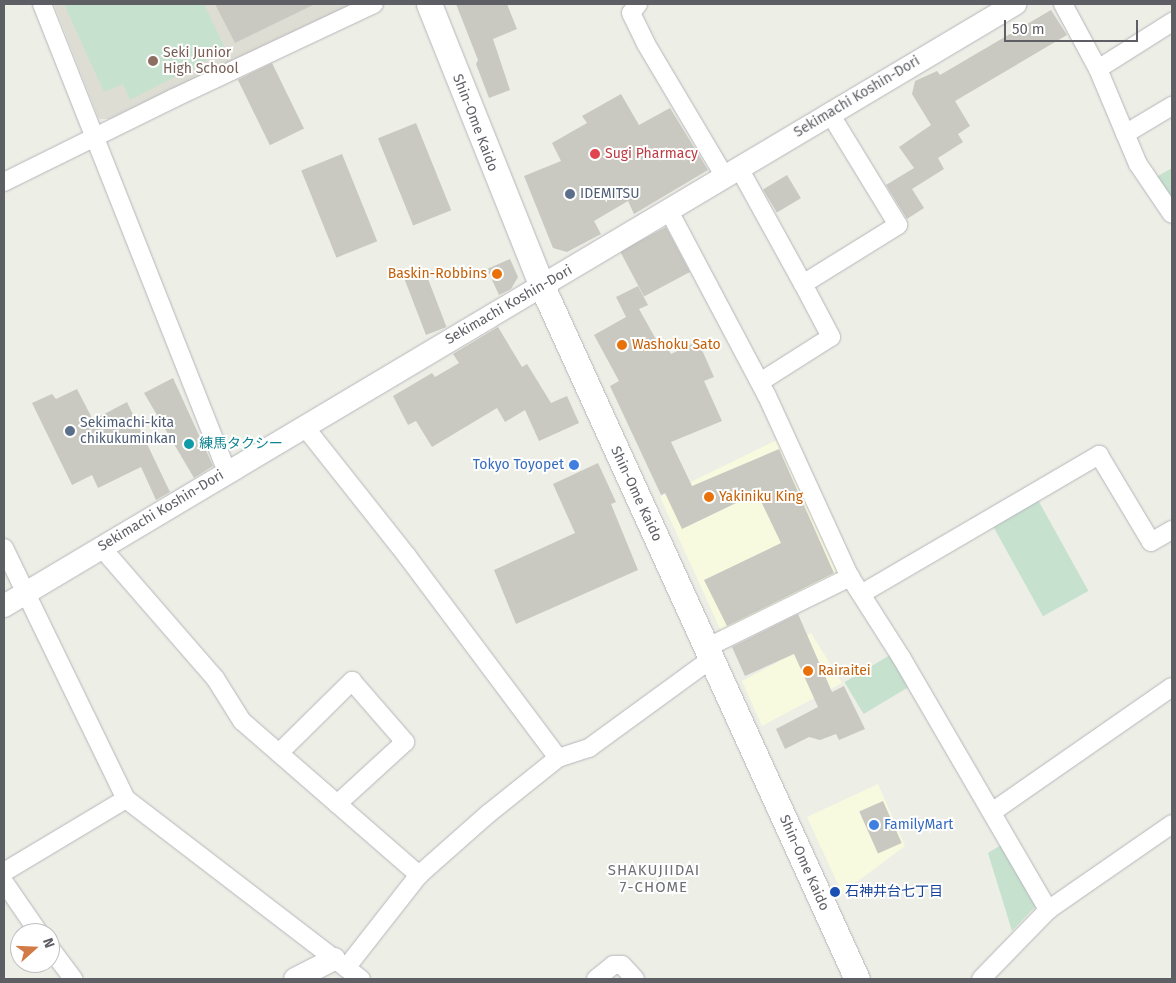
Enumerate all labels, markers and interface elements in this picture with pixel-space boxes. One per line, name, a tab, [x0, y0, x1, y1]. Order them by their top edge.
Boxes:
scale bar	[1006, 10, 1140, 42]
text: 50 m	[1012, 20, 1045, 38]
place label: Seki Junior High School	[163, 45, 239, 78]
street label: Sekimachi Koshin-Dori	[791, 53, 923, 141]
marker: Seki Junior High School	[147, 55, 159, 67]
street label: Shin-Ome Kaido	[449, 72, 501, 174]
place label: Sugi Pharmacy	[605, 146, 698, 162]
marker: Sugi Pharmacy	[589, 148, 601, 160]
place label: IDEMITSU	[580, 186, 640, 202]
marker: IDEMITSU	[564, 188, 576, 200]
street label: Sekimachi Koshin-Dori	[443, 262, 575, 348]
place label: Baskin-Robbins	[388, 266, 487, 282]
marker: Baskin-Robbins	[491, 268, 503, 280]
place label: Washoku Sato	[632, 337, 721, 353]
marker: Washoku Sato	[616, 339, 628, 351]
place label: Sekimachi-kita chikukuminkan	[80, 415, 176, 448]
marker: Sekimachi-kita chikukuminkan	[64, 425, 76, 437]
place label: 練馬タクシー	[199, 436, 283, 452]
marker: 練馬タクシー	[183, 438, 195, 450]
street label: Shin-Ome Kaido	[607, 444, 665, 544]
place label: Tokyo Toyopet	[473, 457, 564, 473]
marker: Tokyo Toyopet	[568, 459, 580, 471]
street label: Sekimachi Koshin-Dori	[95, 467, 227, 555]
place label: Yakiniku King	[719, 489, 803, 505]
marker: Yakiniku King	[703, 491, 715, 503]
place label: Rairaitei	[818, 663, 871, 679]
marker: Rairaitei	[802, 665, 814, 677]
street label: Shin-Ome Kaido	[775, 813, 833, 913]
place label: FamilyMart	[884, 817, 953, 833]
marker: FamilyMart	[868, 819, 880, 831]
district label: SHAKUJIIDAI 7-CHOME	[606, 861, 702, 896]
place label: 石神井台七丁目	[845, 884, 943, 900]
marker: 石神井台七丁目	[829, 886, 841, 898]
north arrow	[10, 923, 60, 973]
text: N	[39, 936, 58, 950]

